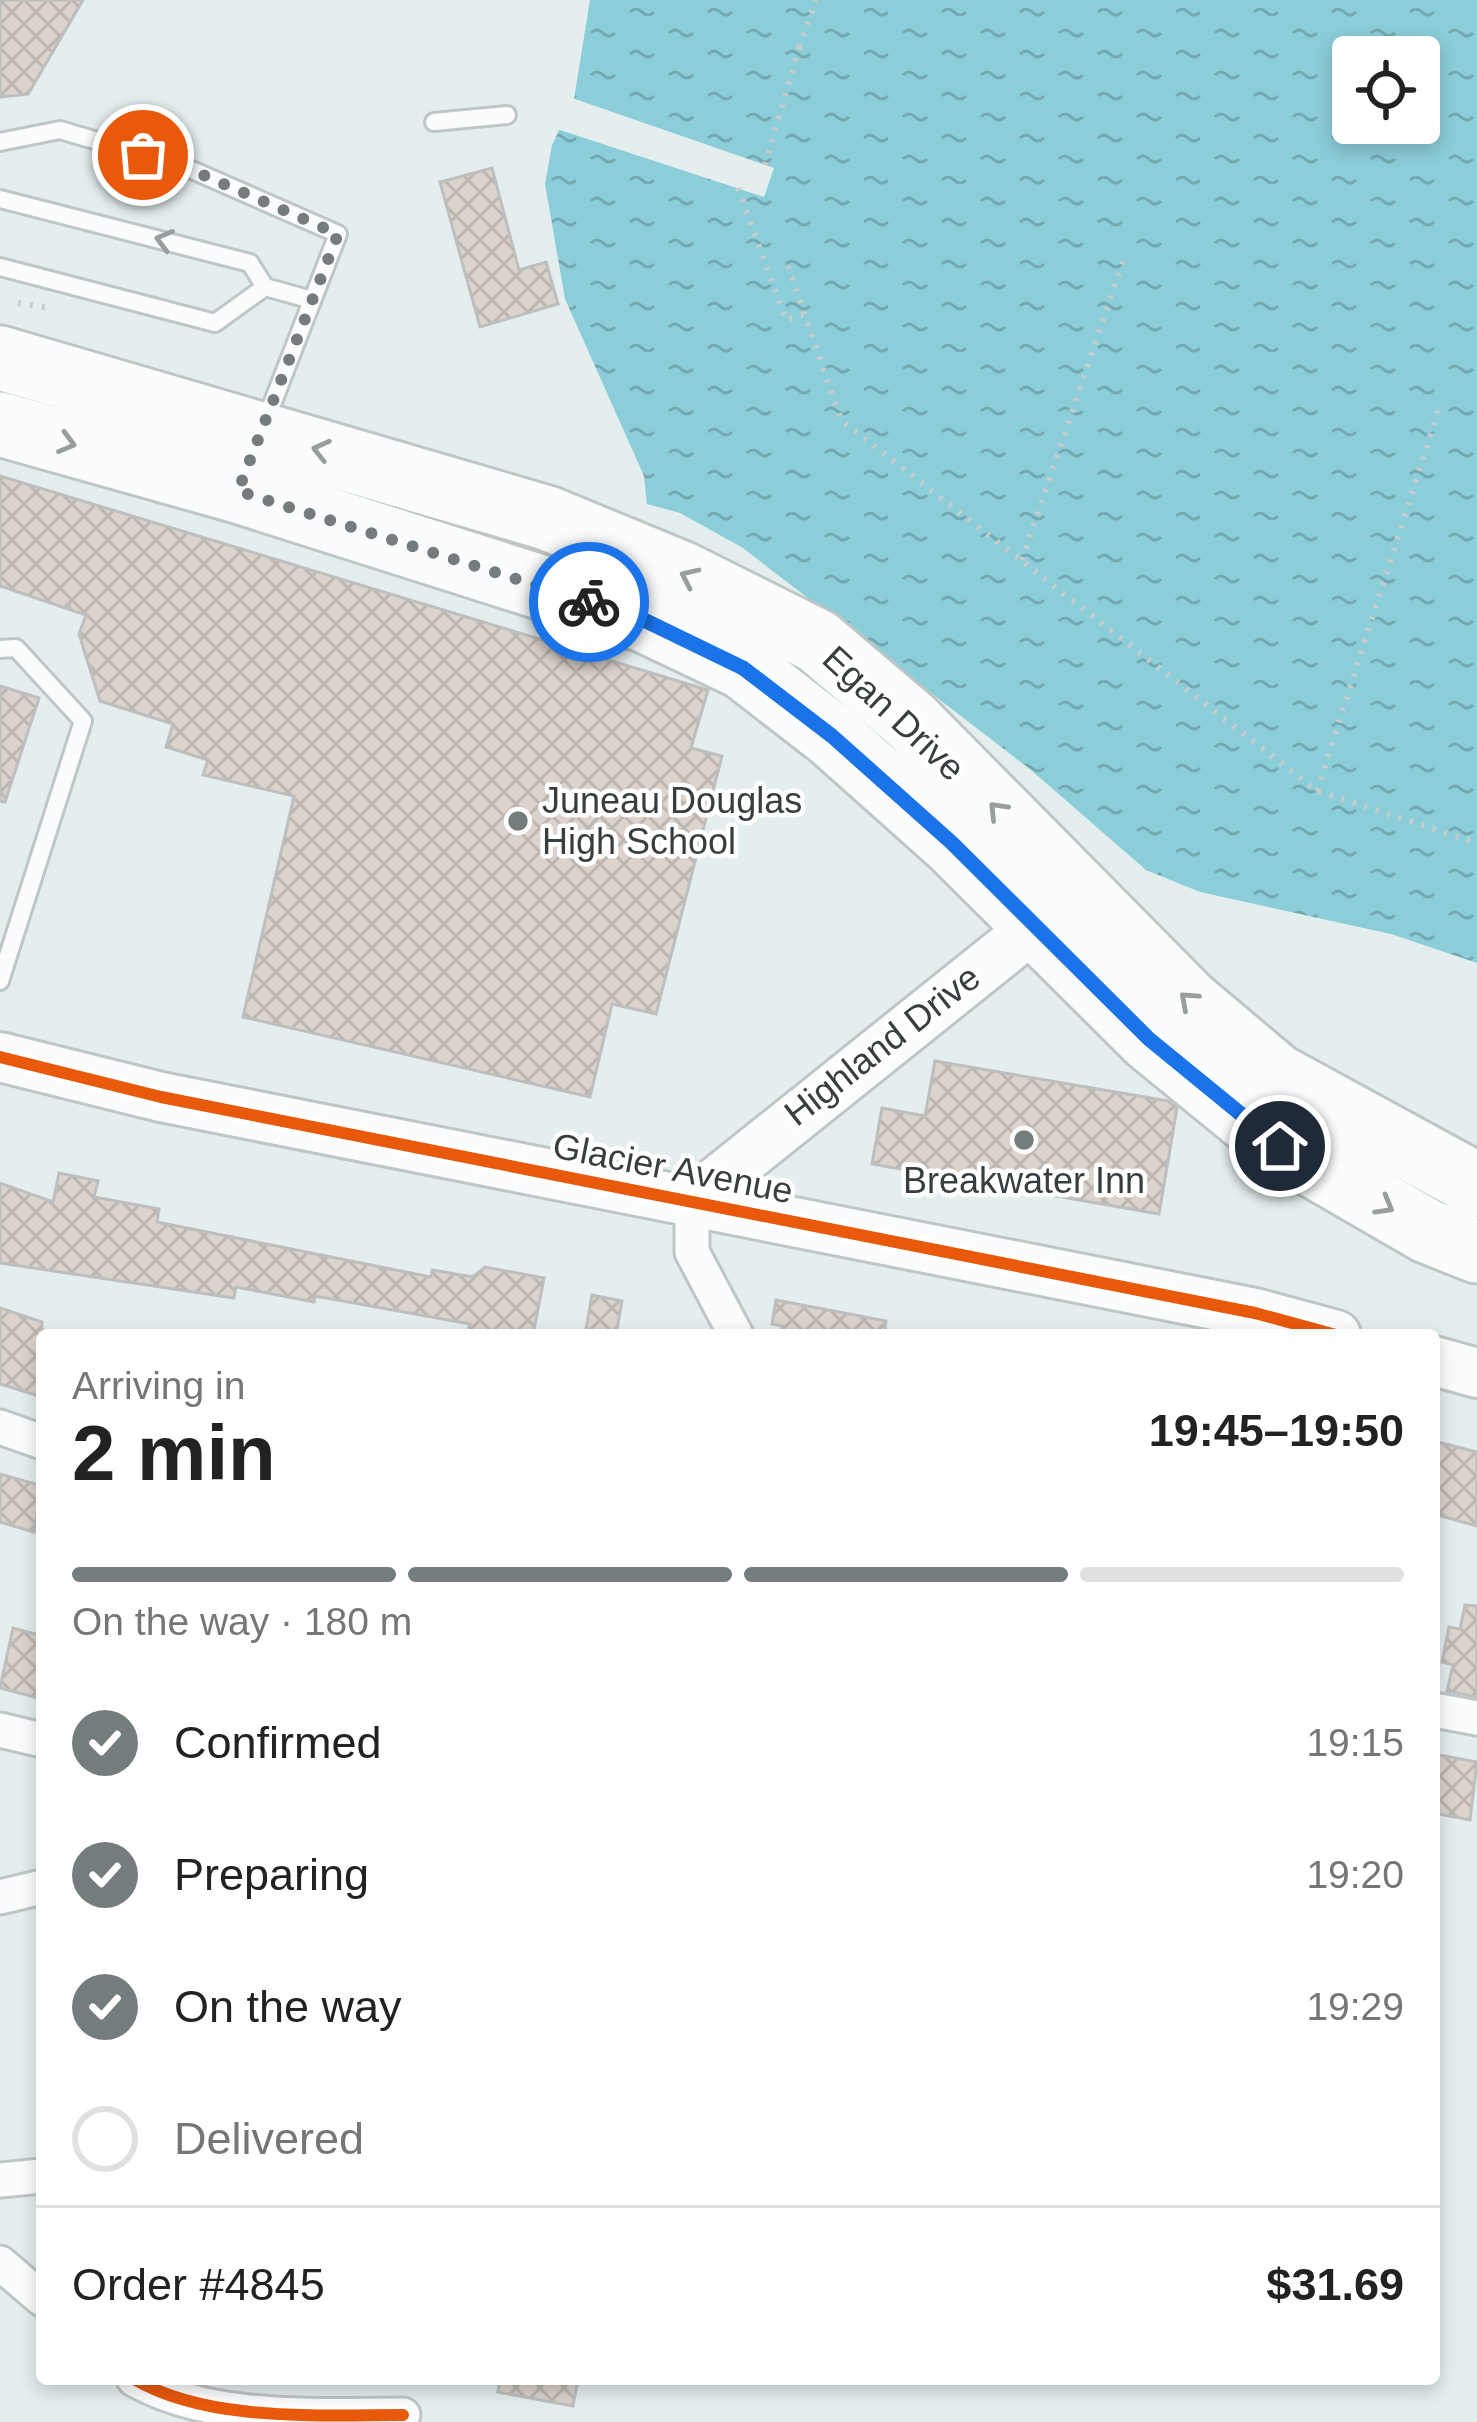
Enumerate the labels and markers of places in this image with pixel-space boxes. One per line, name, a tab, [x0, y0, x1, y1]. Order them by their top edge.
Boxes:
pin	[92, 104, 194, 206]
place label: Juneau Douglas High School	[542, 780, 802, 862]
marker: Juneau Douglas High School	[505, 808, 531, 834]
pin	[1229, 1095, 1331, 1197]
marker: Breakwater Inn	[1011, 1127, 1037, 1153]
place label: Breakwater Inn	[903, 1160, 1145, 1201]

